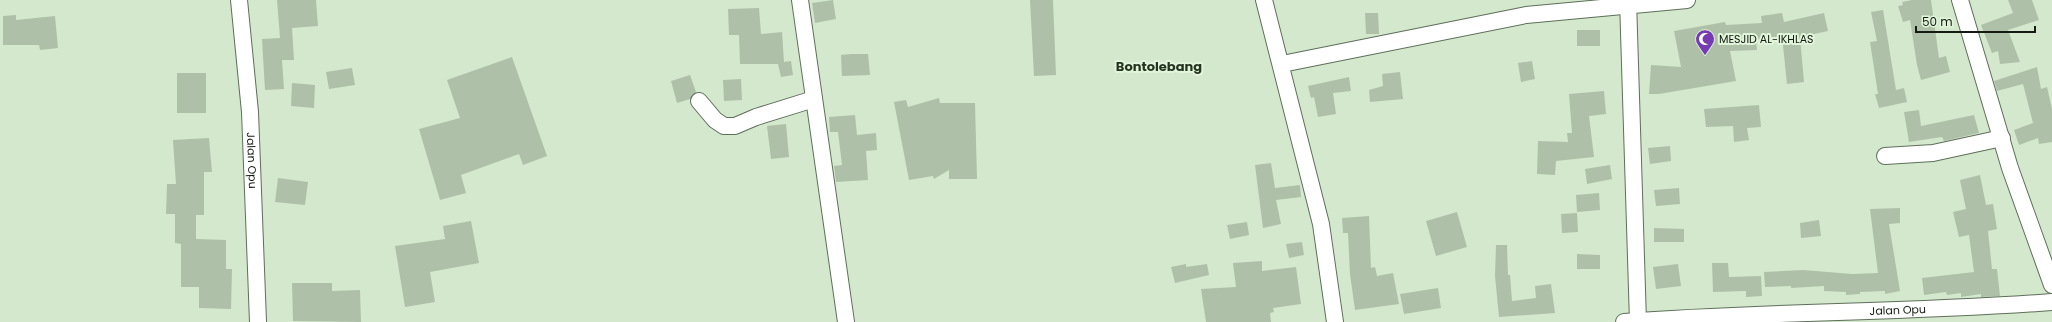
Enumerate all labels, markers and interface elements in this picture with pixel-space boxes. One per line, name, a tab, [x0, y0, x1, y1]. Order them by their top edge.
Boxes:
scale bar	[1916, 8, 2035, 34]
text: 50 m	[1922, 13, 1953, 30]
mosque icon: MESJID AL-IKHLAS	[1694, 28, 1716, 56]
place label: MESJID AL-IKHLAS	[1719, 31, 1814, 47]
district label: Bontolebang	[1116, 57, 1202, 76]
street label: Jalan Opu	[243, 132, 261, 189]
street label: Jalan Opu	[1869, 301, 1926, 319]

